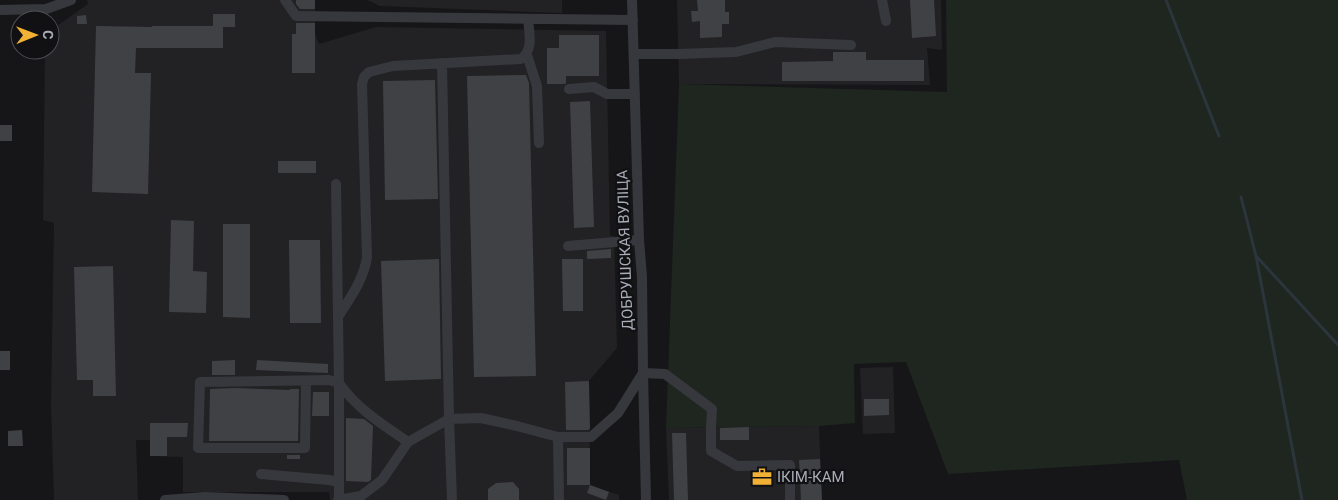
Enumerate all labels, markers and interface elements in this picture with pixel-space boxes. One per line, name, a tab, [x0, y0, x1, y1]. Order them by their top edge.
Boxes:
north arrow	[10, 10, 60, 60]
text: С	[40, 30, 56, 39]
street label: ДОБРУШСКАЯ ВУЛІЦА	[613, 169, 637, 330]
office icon: ІКІМ-КАМ	[751, 466, 773, 488]
place label: ІКІМ-КАМ	[777, 468, 845, 486]

